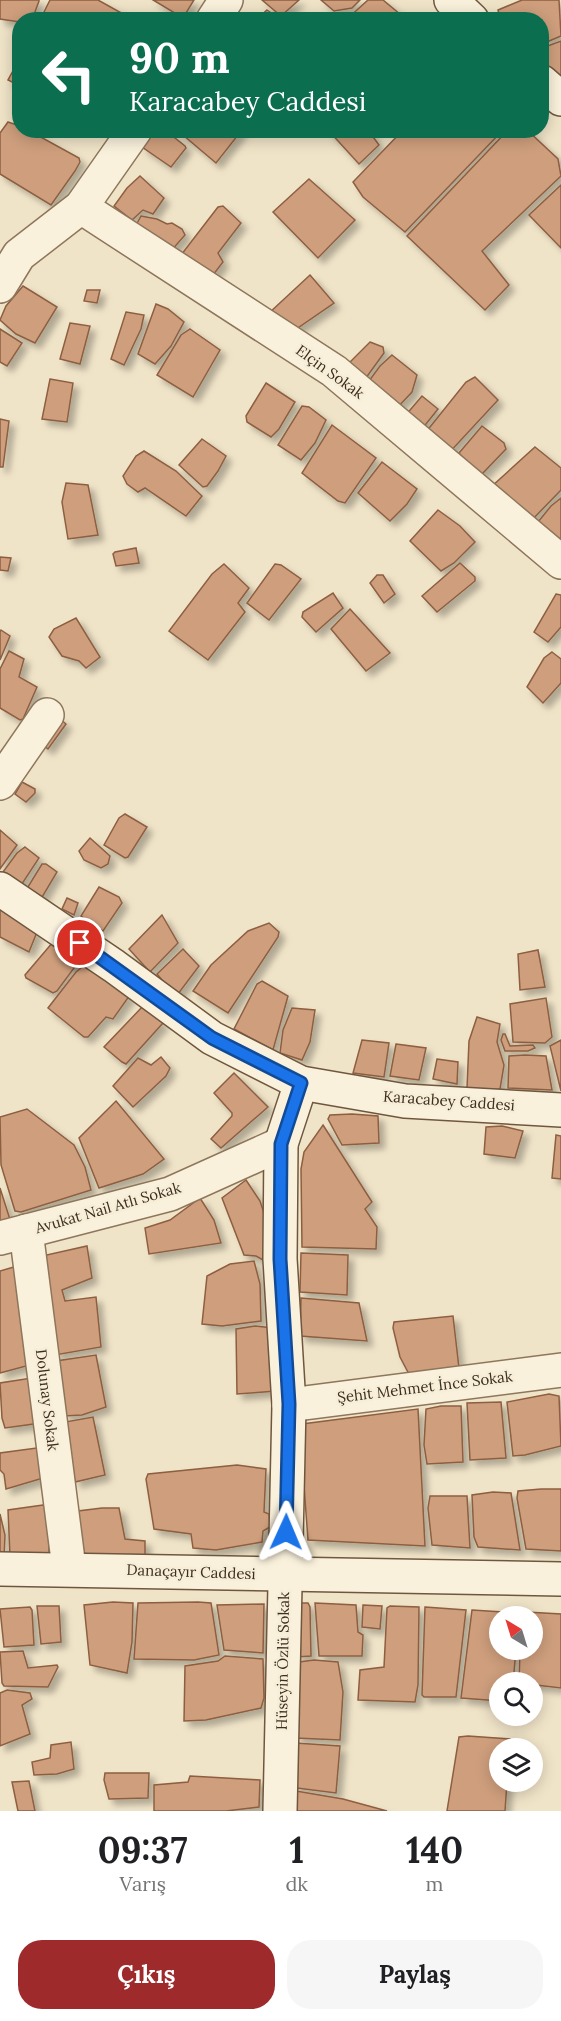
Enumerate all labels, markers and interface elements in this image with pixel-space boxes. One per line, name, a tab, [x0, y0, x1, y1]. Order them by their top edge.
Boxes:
text: 90 m	[129, 31, 230, 85]
icon: left	[30, 36, 108, 114]
text: Karacabey Caddesi	[129, 84, 366, 118]
street label: Elçin Sokak	[292, 340, 368, 403]
pin	[54, 917, 105, 968]
icon: arrive	[63, 926, 96, 959]
street label: Karacabey Caddesi	[383, 1086, 515, 1115]
street label: Avukat Nail Atlı Sokak	[32, 1178, 183, 1238]
street label: Dolunay Sokak	[32, 1348, 63, 1452]
street label: Şehit Mehmet İnce Sokak	[336, 1366, 514, 1407]
position arrow	[254, 1500, 318, 1564]
street label: Danaçayır Caddesi	[126, 1560, 256, 1583]
street label: Hüseyin Özlü Sokak	[272, 1592, 293, 1730]
north arrow	[489, 1606, 543, 1660]
map controls	[489, 1606, 543, 1792]
button: search	[489, 1672, 543, 1726]
button: layers	[489, 1738, 543, 1792]
text: 09:37	[98, 1827, 188, 1873]
text: 1	[289, 1827, 304, 1873]
text: 140	[406, 1827, 463, 1873]
text: Varış	[119, 1871, 166, 1896]
text: dk	[285, 1871, 308, 1896]
text: m	[426, 1871, 443, 1896]
button: Çıkış	[18, 1940, 275, 2009]
button: Paylaş	[287, 1940, 543, 2009]

